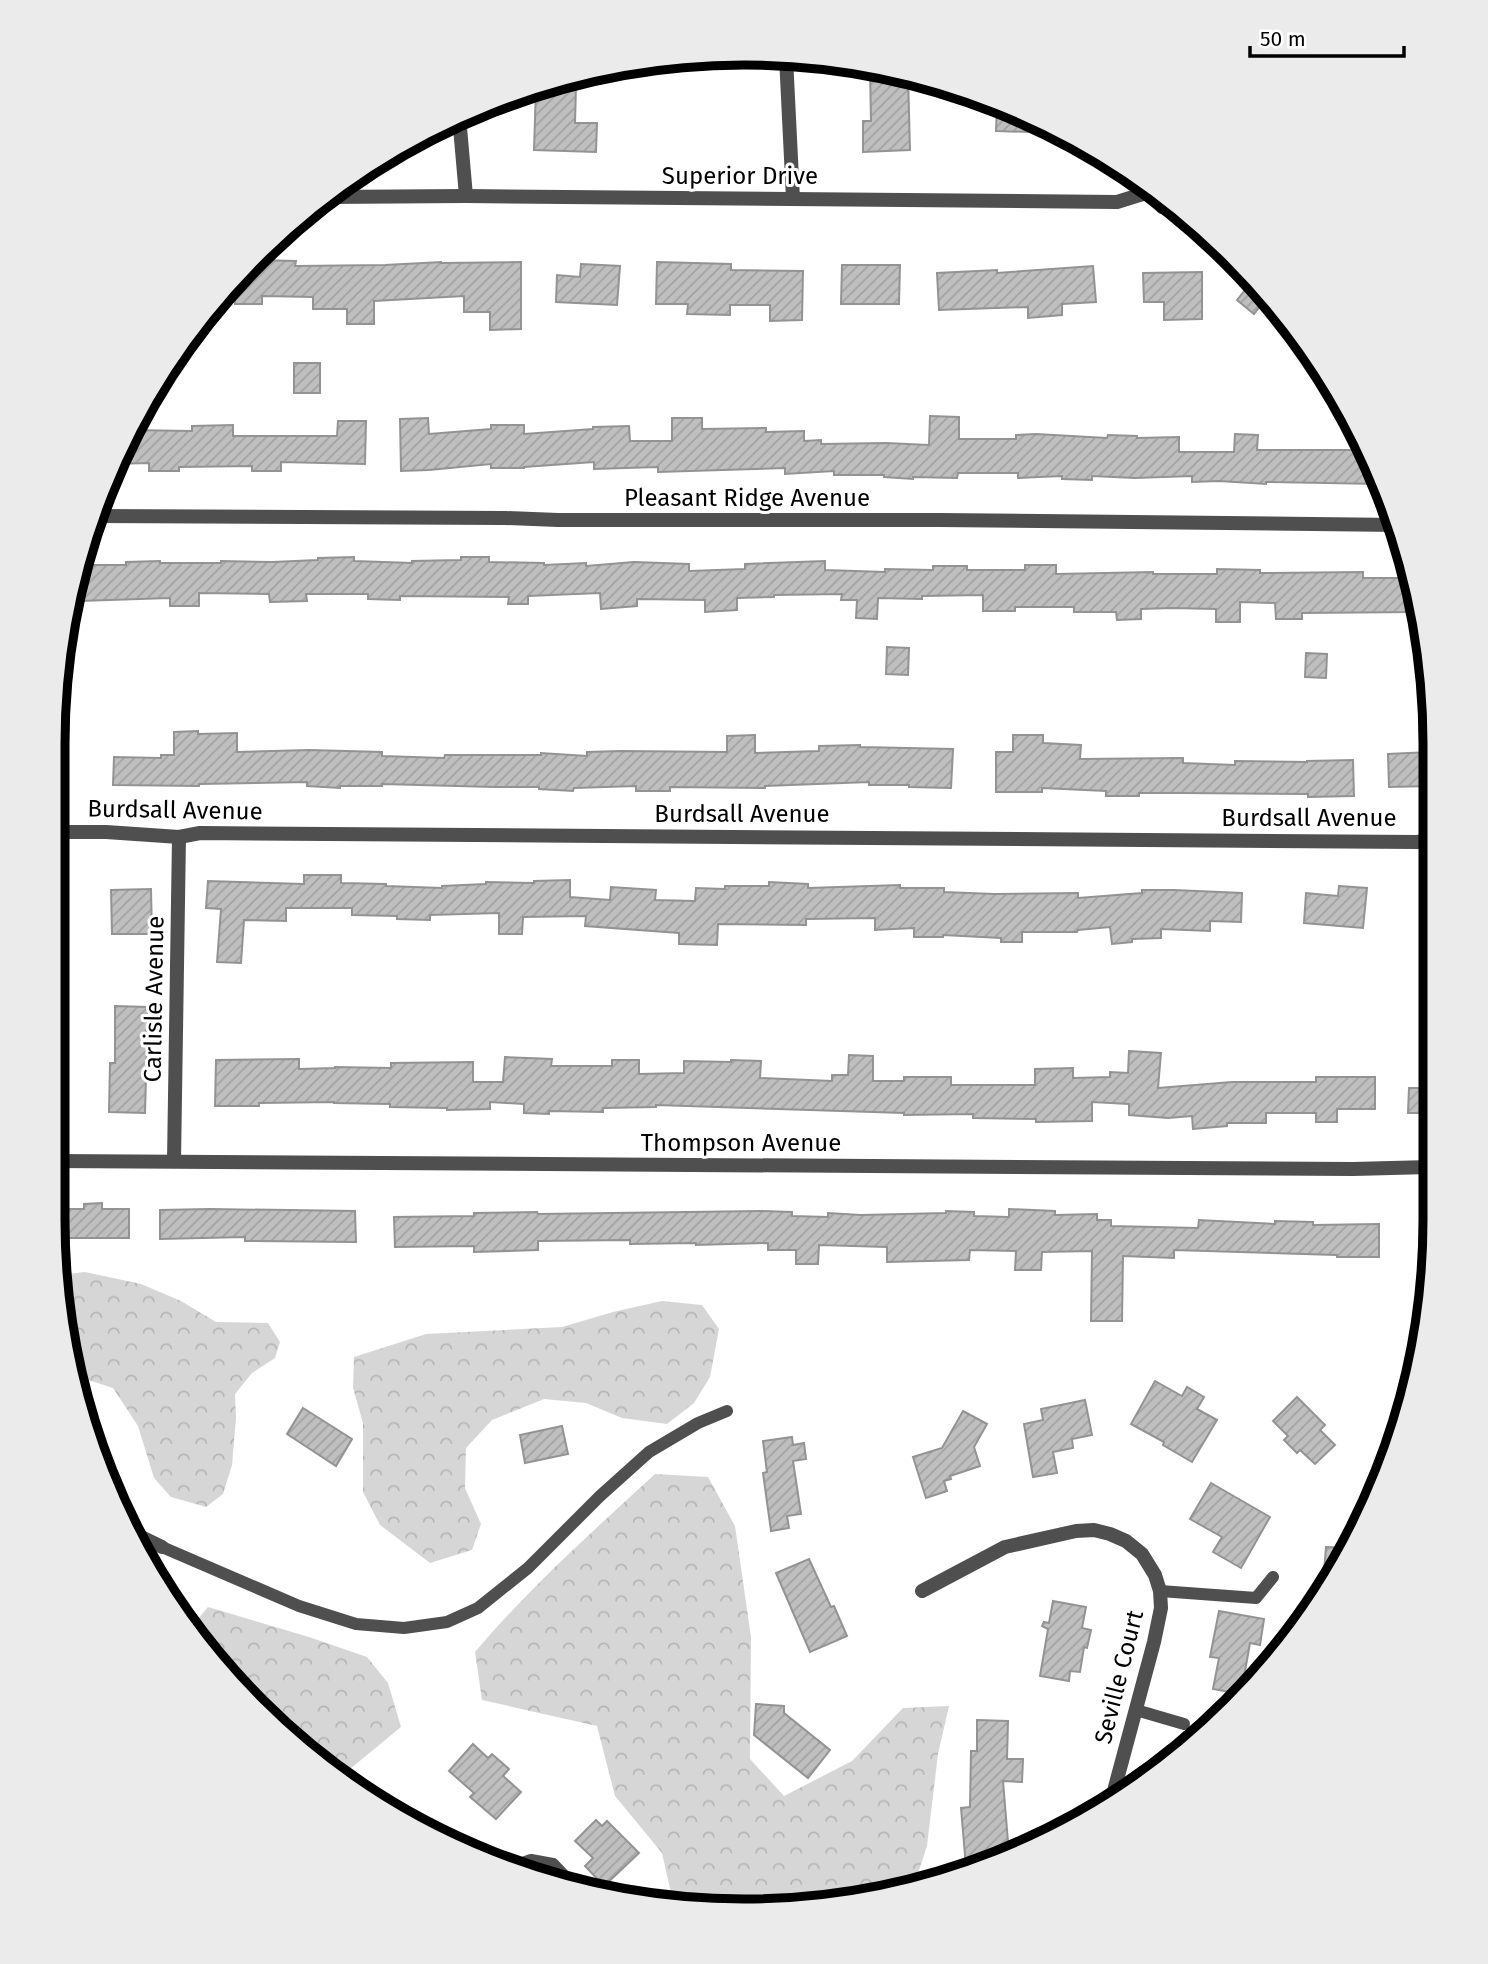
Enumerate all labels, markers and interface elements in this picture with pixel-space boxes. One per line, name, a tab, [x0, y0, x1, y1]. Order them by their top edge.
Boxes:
scale bar	[1250, 14, 1404, 58]
text: 50 m	[1260, 26, 1306, 52]
street label: Superior Drive	[662, 162, 818, 190]
street label: Pleasant Ridge Avenue	[624, 484, 870, 512]
street label: Burdsall Avenue	[87, 794, 263, 826]
street label: Burdsall Avenue	[654, 800, 830, 828]
street label: Burdsall Avenue	[1221, 804, 1397, 832]
street label: Carlisle Avenue	[139, 915, 169, 1083]
street label: Thompson Avenue	[641, 1129, 841, 1157]
street label: Seville Court	[1089, 1607, 1149, 1747]

